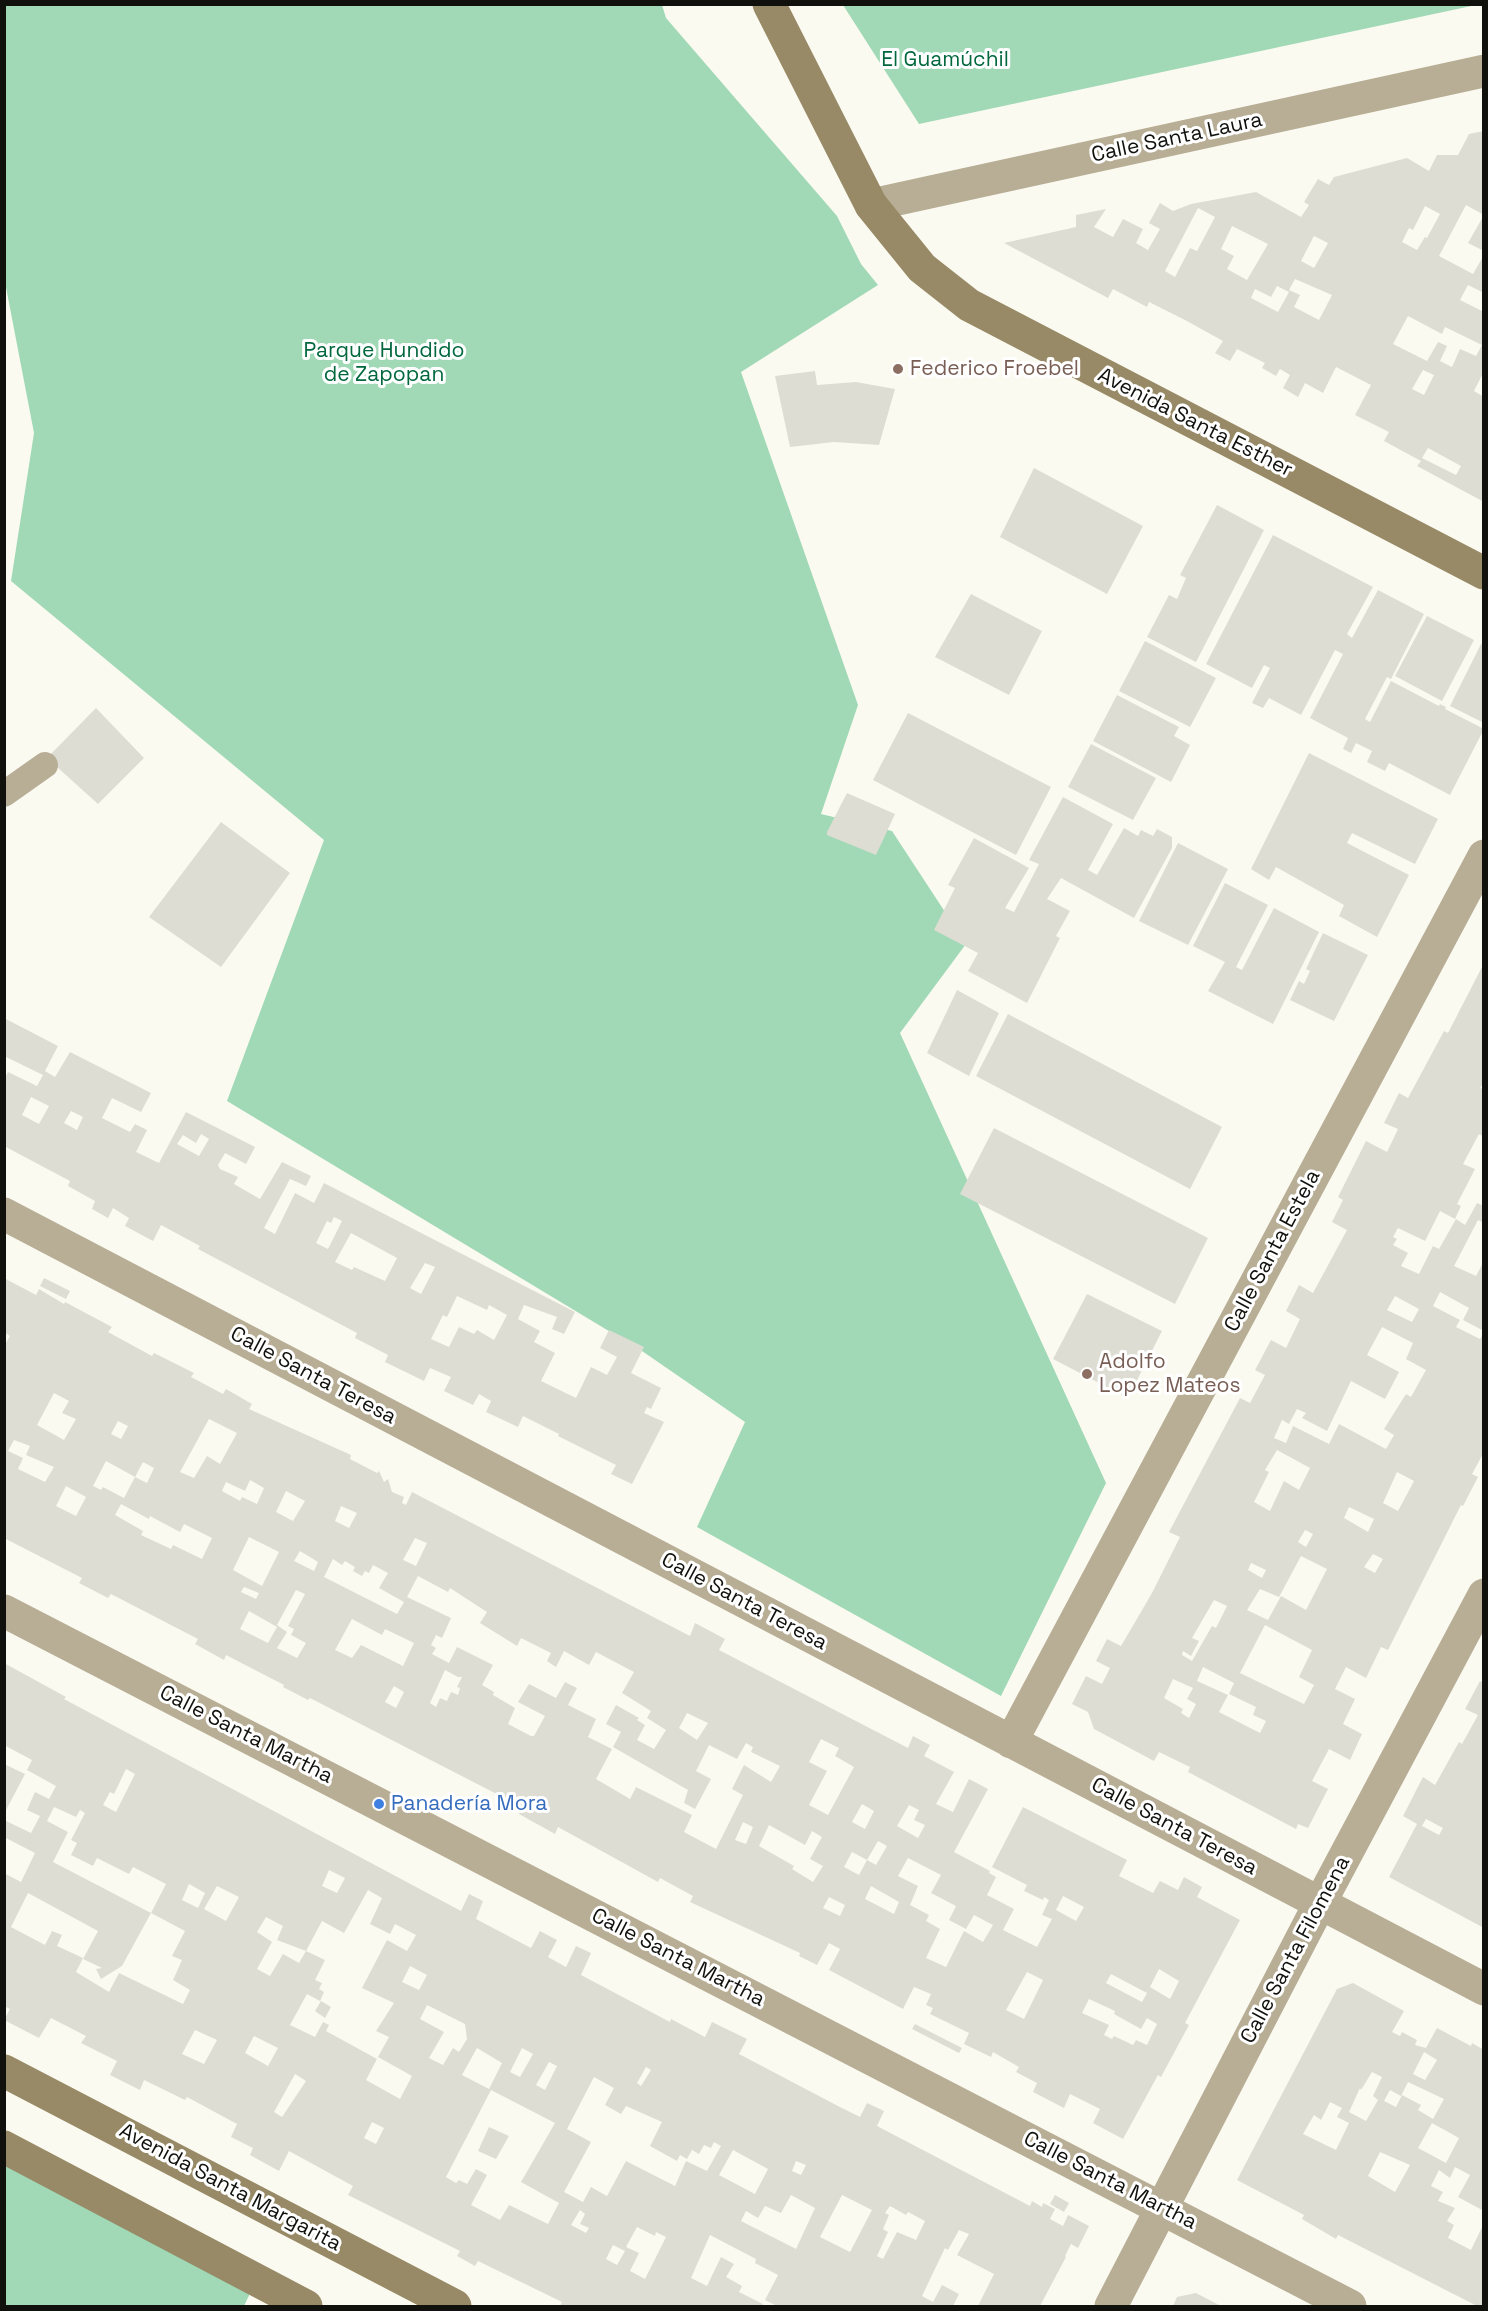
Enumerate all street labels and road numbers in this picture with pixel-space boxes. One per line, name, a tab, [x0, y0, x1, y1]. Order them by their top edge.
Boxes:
street label: Calle Santa Laura	[1089, 108, 1265, 168]
street label: Avenida Santa Esther	[1093, 363, 1297, 483]
street label: Calle Santa Estela	[1220, 1166, 1326, 1336]
street label: Calle Santa Teresa	[226, 1322, 400, 1430]
street label: Calle Santa Teresa	[657, 1548, 831, 1656]
street label: Calle Santa Martha	[155, 1680, 337, 1790]
street label: Calle Santa Teresa	[1087, 1773, 1261, 1881]
street label: Calle Santa Filomena	[1236, 1852, 1356, 2048]
street label: Calle Santa Martha	[587, 1903, 769, 2013]
street label: Avenida Santa Margarita	[115, 2119, 345, 2257]
street label: Calle Santa Martha	[1019, 2126, 1201, 2236]

